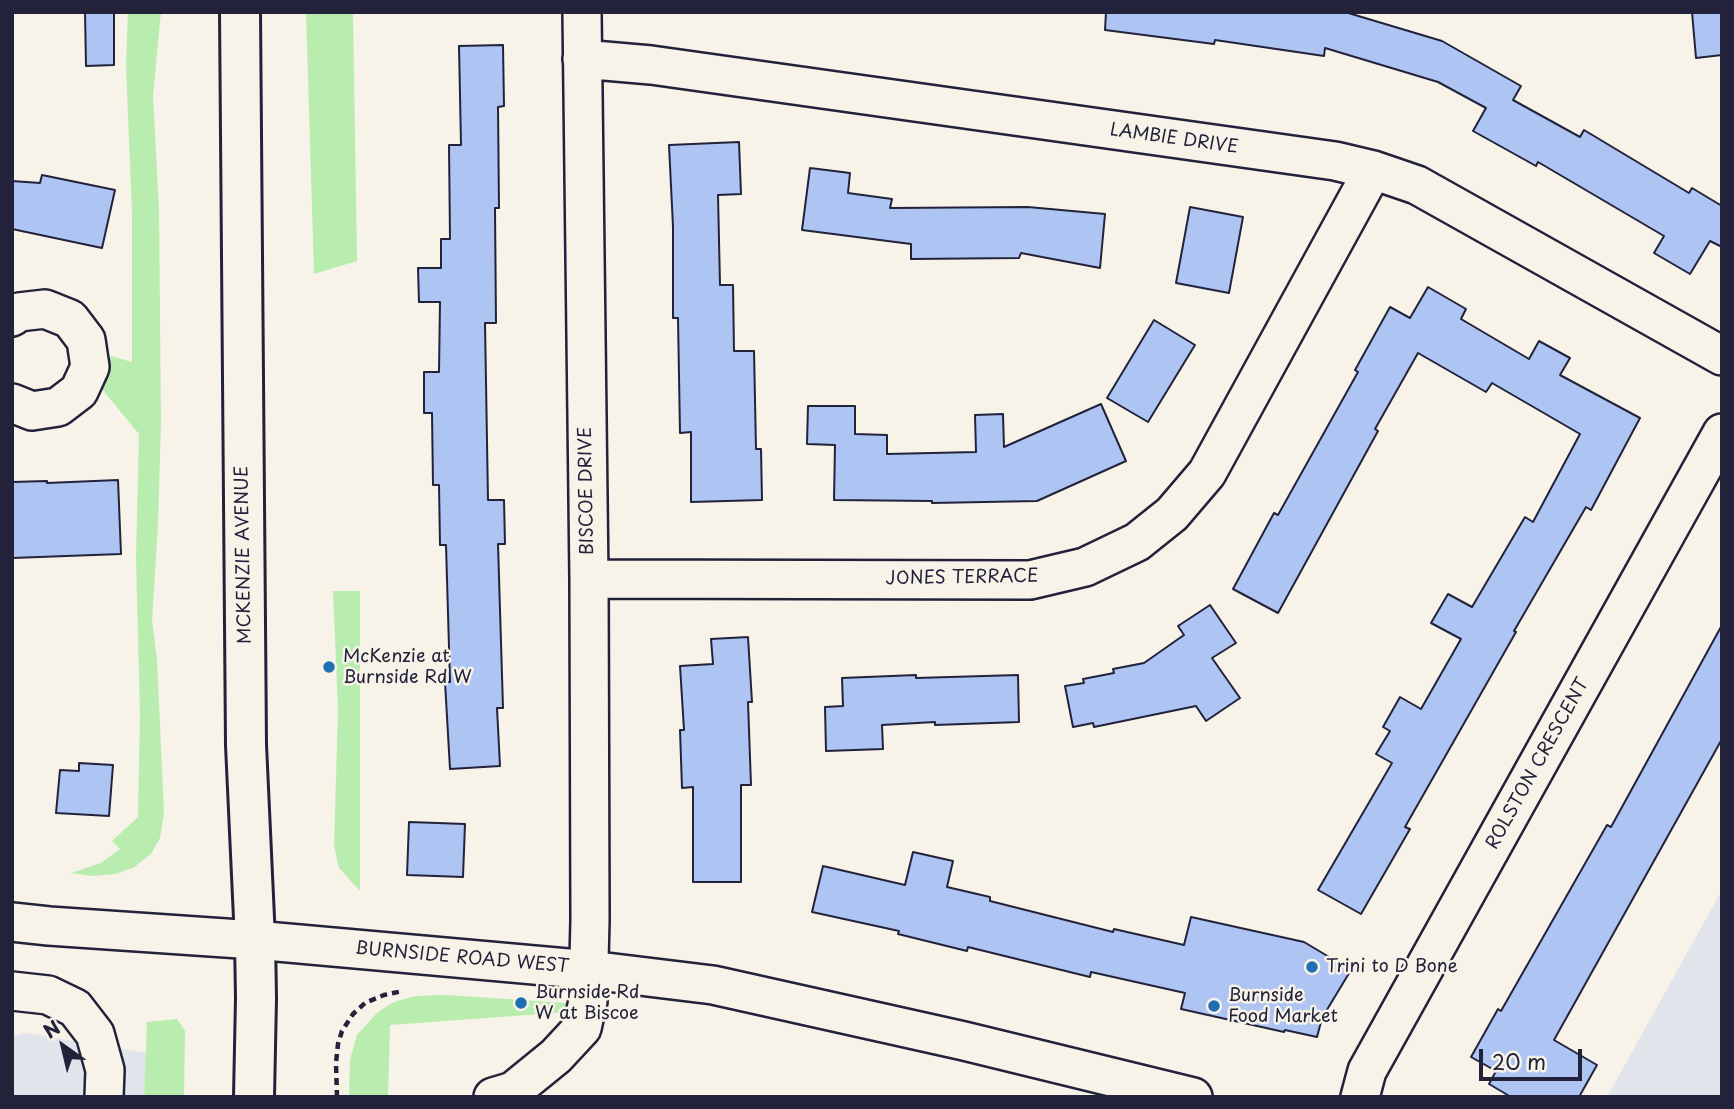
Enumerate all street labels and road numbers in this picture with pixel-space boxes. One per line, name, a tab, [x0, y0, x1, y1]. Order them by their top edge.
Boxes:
street label: LAMBIE DRIVE	[1108, 119, 1240, 159]
street label: BISCOE DRIVE	[575, 427, 599, 555]
street label: MCKENZIE AVENUE	[232, 466, 256, 644]
street label: JONES TERRACE	[885, 566, 1039, 590]
street label: ROLSTON CRESCENT	[1482, 675, 1594, 853]
street label: BURNSIDE ROAD WEST	[354, 938, 570, 978]

